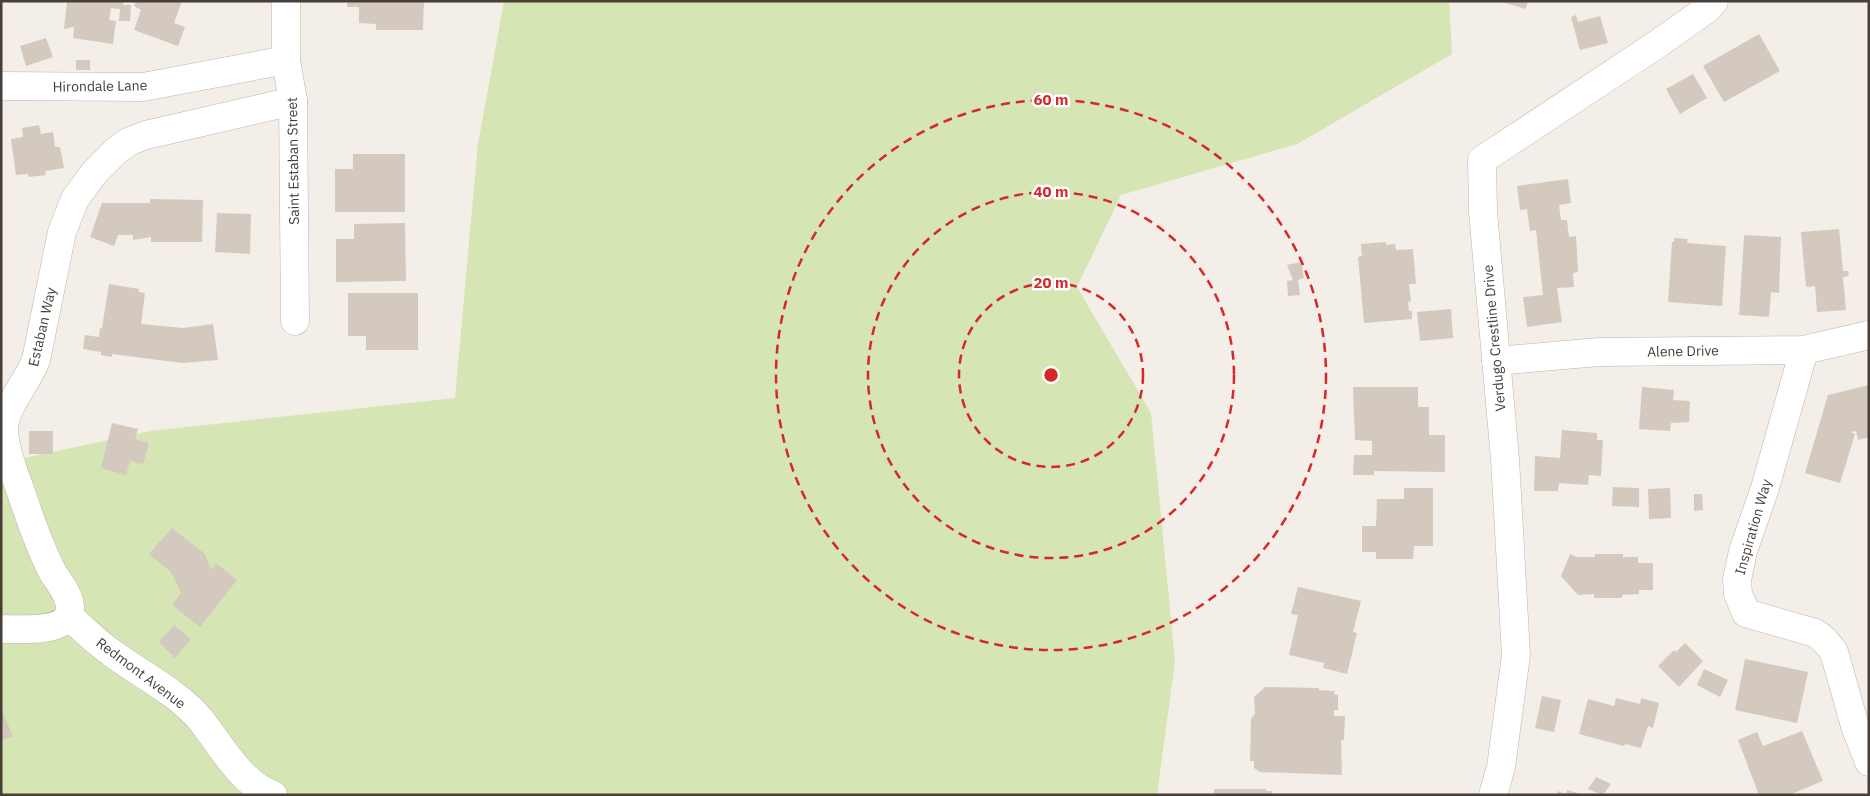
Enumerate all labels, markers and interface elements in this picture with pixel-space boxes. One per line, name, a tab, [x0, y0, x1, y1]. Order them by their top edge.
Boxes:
street label: Hirondale Lane	[52, 76, 148, 96]
text: 60 m	[1034, 90, 1068, 109]
street label: Saint Estaban Street	[283, 97, 303, 225]
text: 40 m	[1034, 182, 1068, 201]
street label: Verdugo Crestline Drive	[1479, 264, 1509, 412]
text: 20 m	[1034, 273, 1068, 292]
street label: Estaban Way	[24, 286, 60, 368]
street label: Alene Drive	[1647, 341, 1719, 361]
centre of rings	[1042, 366, 1060, 384]
street label: Inspiration Way	[1731, 477, 1775, 577]
street label: Redmont Avenue	[93, 633, 190, 713]

